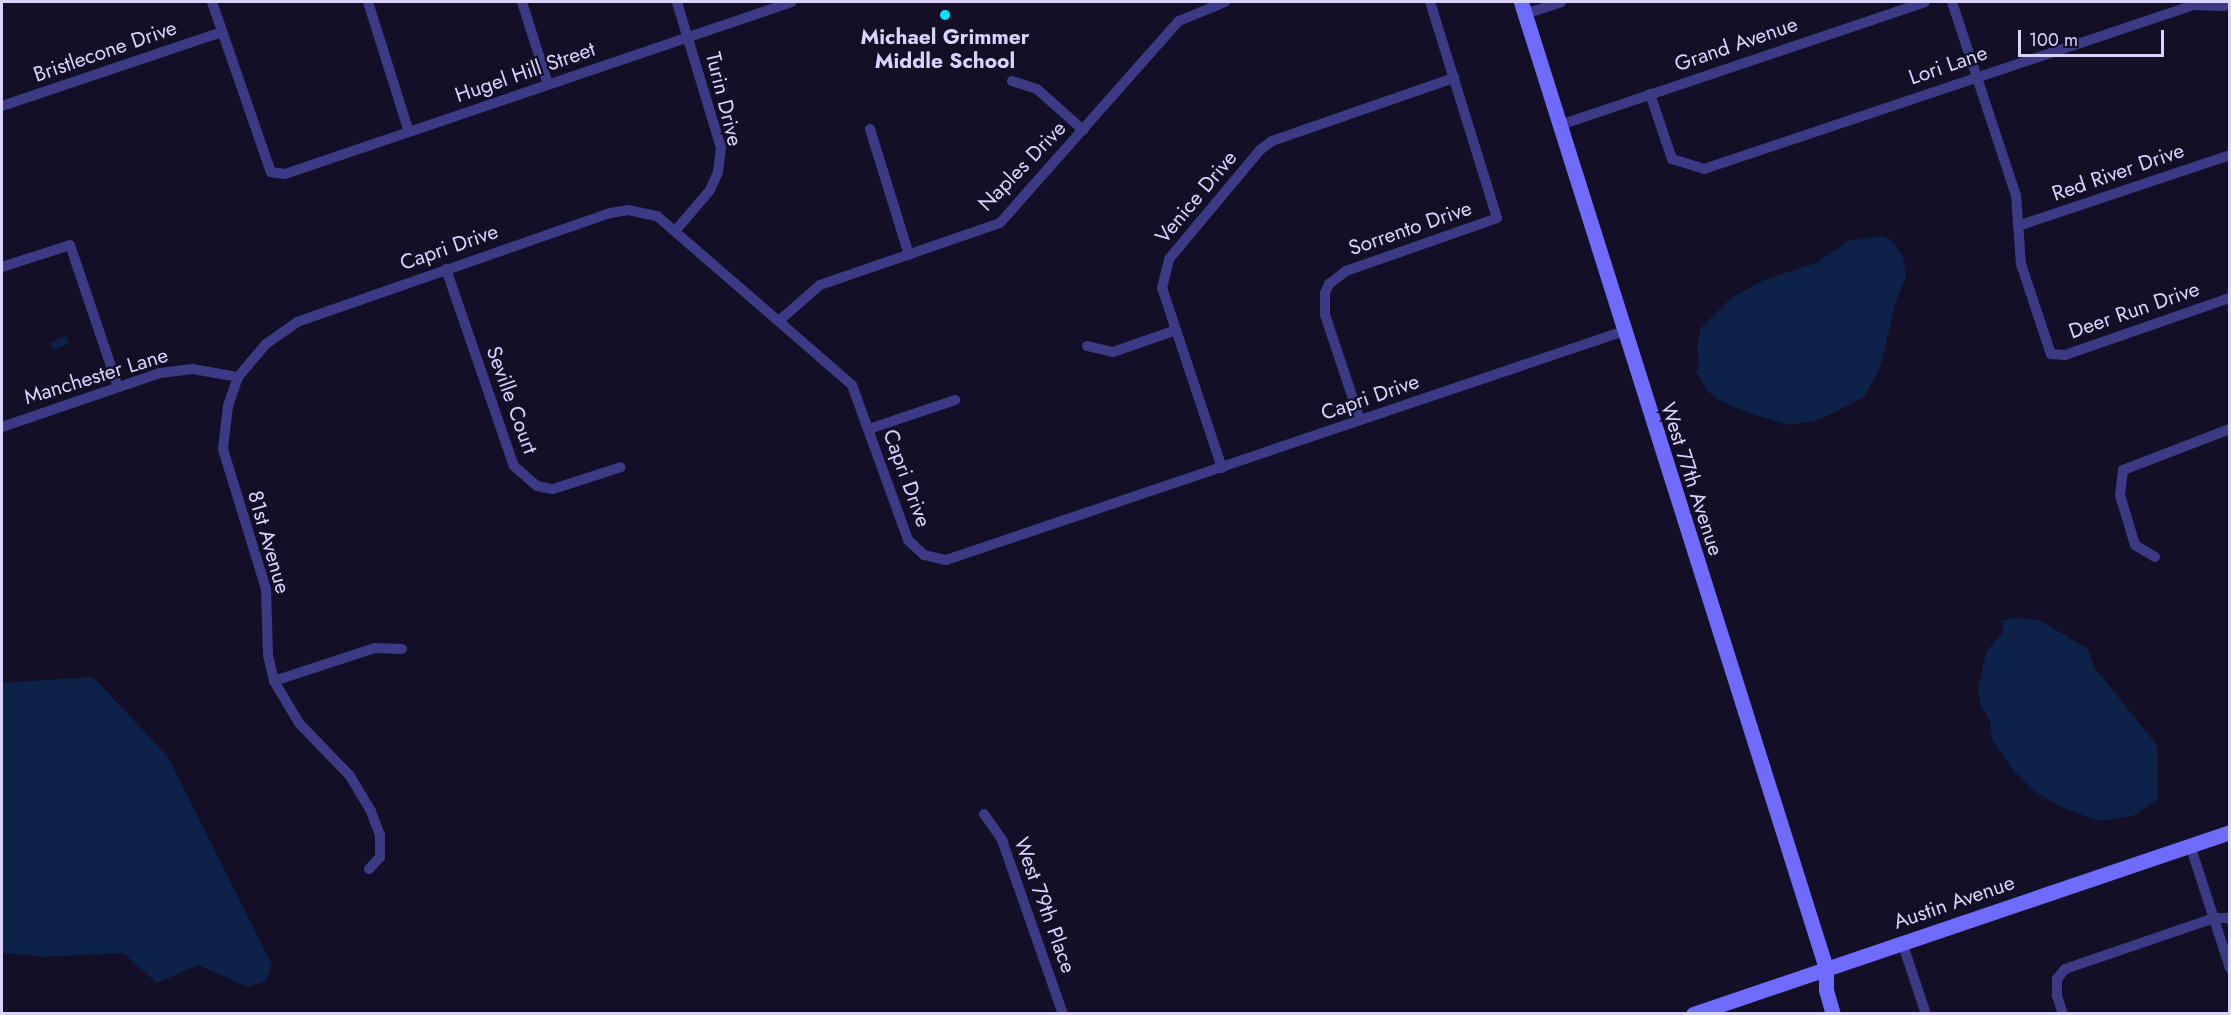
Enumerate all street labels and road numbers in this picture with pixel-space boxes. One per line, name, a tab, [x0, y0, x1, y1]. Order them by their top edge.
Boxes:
street label: Grand Avenue	[1671, 11, 1801, 77]
street label: Bristlecone Drive	[30, 15, 180, 87]
street label: Hugel Hill Street	[452, 36, 598, 108]
street label: Lori Lane	[1905, 40, 1991, 90]
street label: Turin Drive	[700, 49, 748, 149]
street label: Naples Drive	[973, 116, 1071, 216]
street label: Red River Drive	[2049, 138, 2187, 206]
street label: Venice Drive	[1150, 145, 1242, 249]
street label: Sorrento Drive	[1345, 195, 1475, 261]
street label: Capri Drive	[397, 218, 501, 276]
street label: Deer Run Drive	[2066, 276, 2202, 344]
street label: Manchester Lane	[21, 342, 171, 410]
street label: Seville Court	[481, 343, 543, 457]
street label: Capri Drive	[1318, 368, 1422, 426]
street label: West 77th Avenue	[1655, 399, 1729, 559]
street label: Capri Drive	[878, 426, 936, 530]
street label: 81st Avenue	[242, 488, 296, 596]
street label: West 79th Place	[1009, 834, 1081, 976]
street label: Austin Avenue	[1890, 870, 2018, 934]

